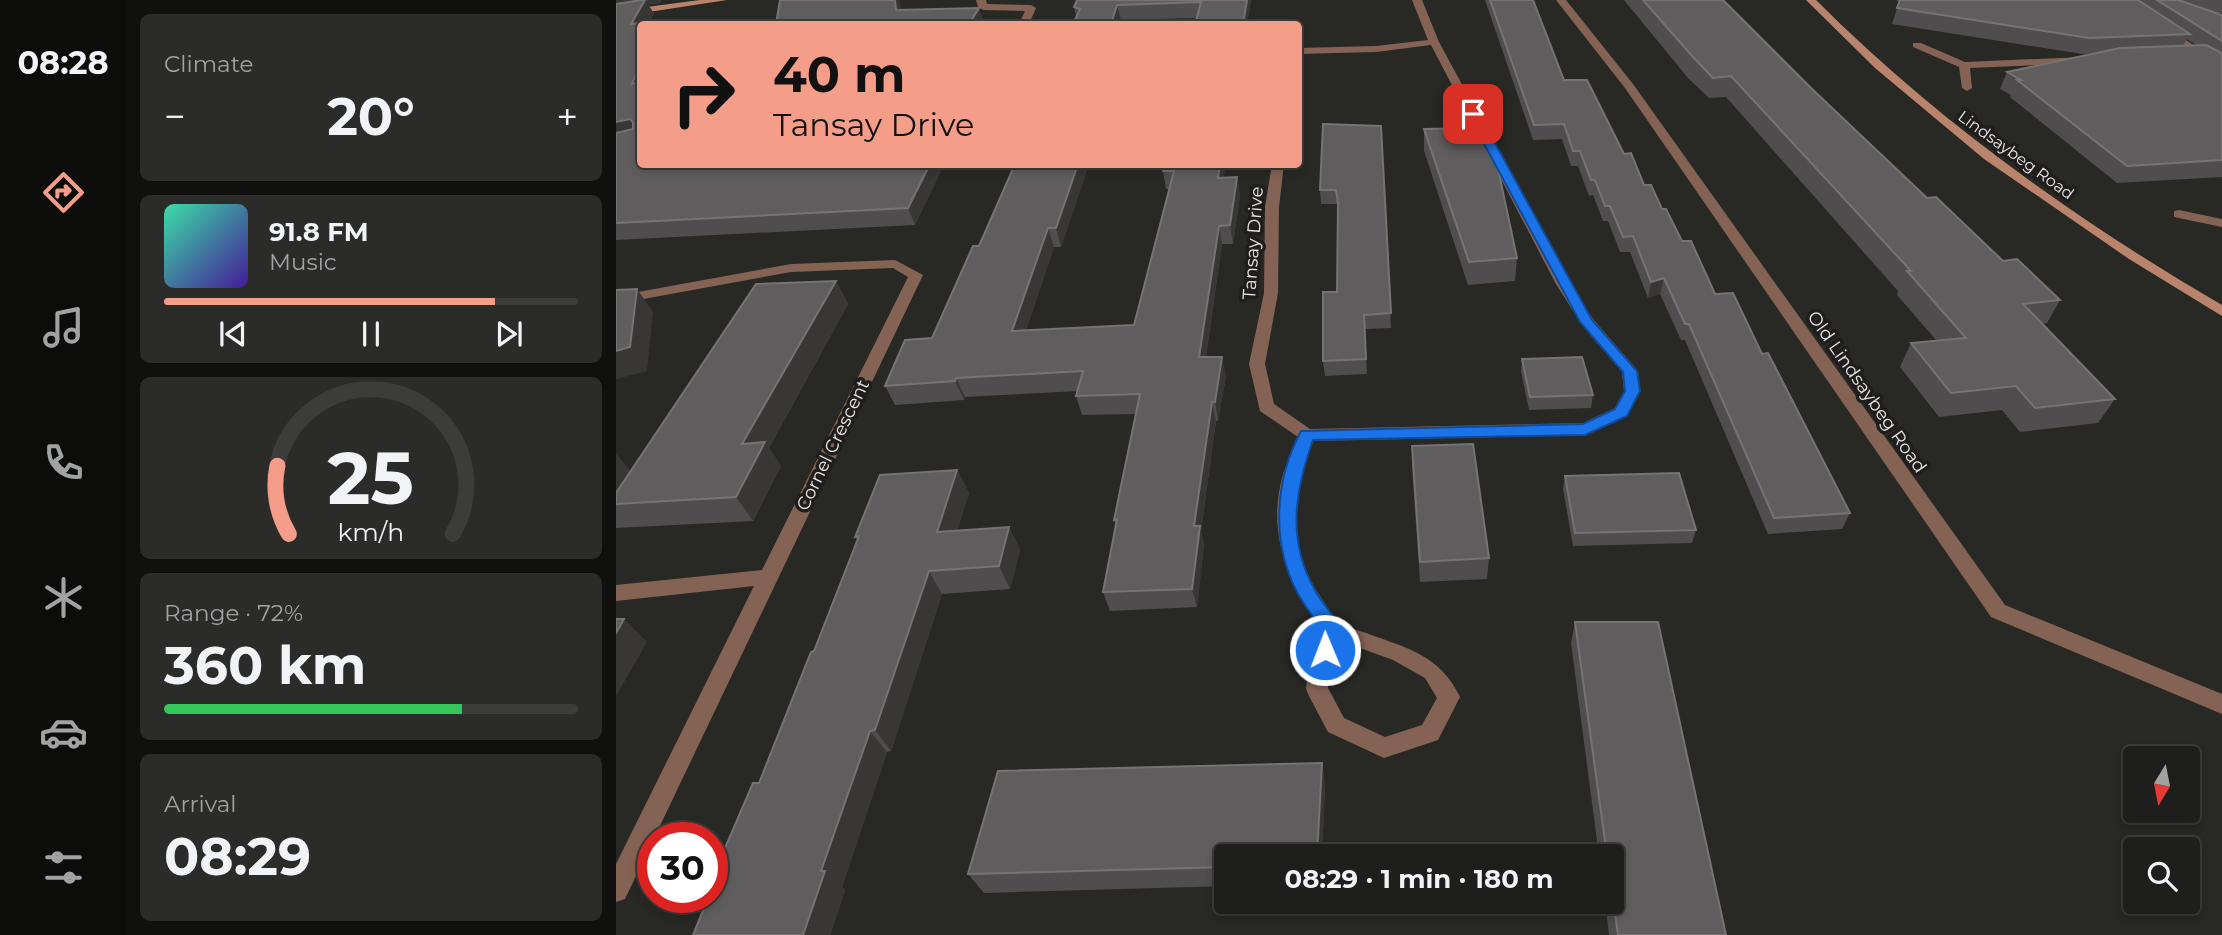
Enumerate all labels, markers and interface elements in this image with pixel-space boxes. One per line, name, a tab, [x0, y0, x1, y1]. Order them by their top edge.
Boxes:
text: 08:28	[17, 43, 109, 82]
text: 40 m	[773, 45, 905, 104]
icon: right	[658, 49, 749, 140]
text: Climate	[164, 50, 253, 78]
pin	[1443, 84, 1503, 144]
text: 20°	[327, 85, 415, 148]
text: −	[164, 93, 186, 140]
text: +	[556, 93, 578, 140]
icon: arrive	[1454, 95, 1492, 133]
text: Tansay Drive	[773, 105, 974, 144]
street label: Lindsaybeg Road	[1954, 107, 2078, 203]
icon: directions	[39, 168, 88, 217]
street label: Tansay Drive	[1238, 186, 1268, 300]
text: 91.8 FM	[269, 216, 369, 248]
text: Music	[269, 248, 337, 276]
icon: music	[39, 303, 88, 352]
street label: Old Lindsaybeg Road	[1803, 307, 1931, 477]
icon: previous	[214, 315, 252, 353]
icon: pause	[352, 315, 390, 353]
icon: next	[490, 315, 528, 353]
street label: Cornel Crescent	[792, 376, 874, 514]
text: 25	[328, 434, 414, 522]
icon: phone	[39, 438, 88, 487]
text: km/h	[338, 516, 404, 546]
icon: climate	[39, 573, 88, 622]
text: Range · 72%	[164, 599, 303, 627]
position arrow	[1288, 613, 1362, 687]
text: 360 km	[164, 634, 366, 697]
icon: car	[39, 708, 88, 757]
north arrow	[2123, 746, 2200, 822]
map controls	[2123, 746, 2200, 914]
text: Arrival	[164, 790, 237, 818]
speed limit sign: 30	[637, 822, 728, 913]
text: 08:29	[164, 825, 311, 888]
button: search	[2123, 837, 2200, 914]
icon: filters	[39, 843, 88, 892]
text: 08:29 · 1 min · 180 m	[1285, 863, 1553, 895]

